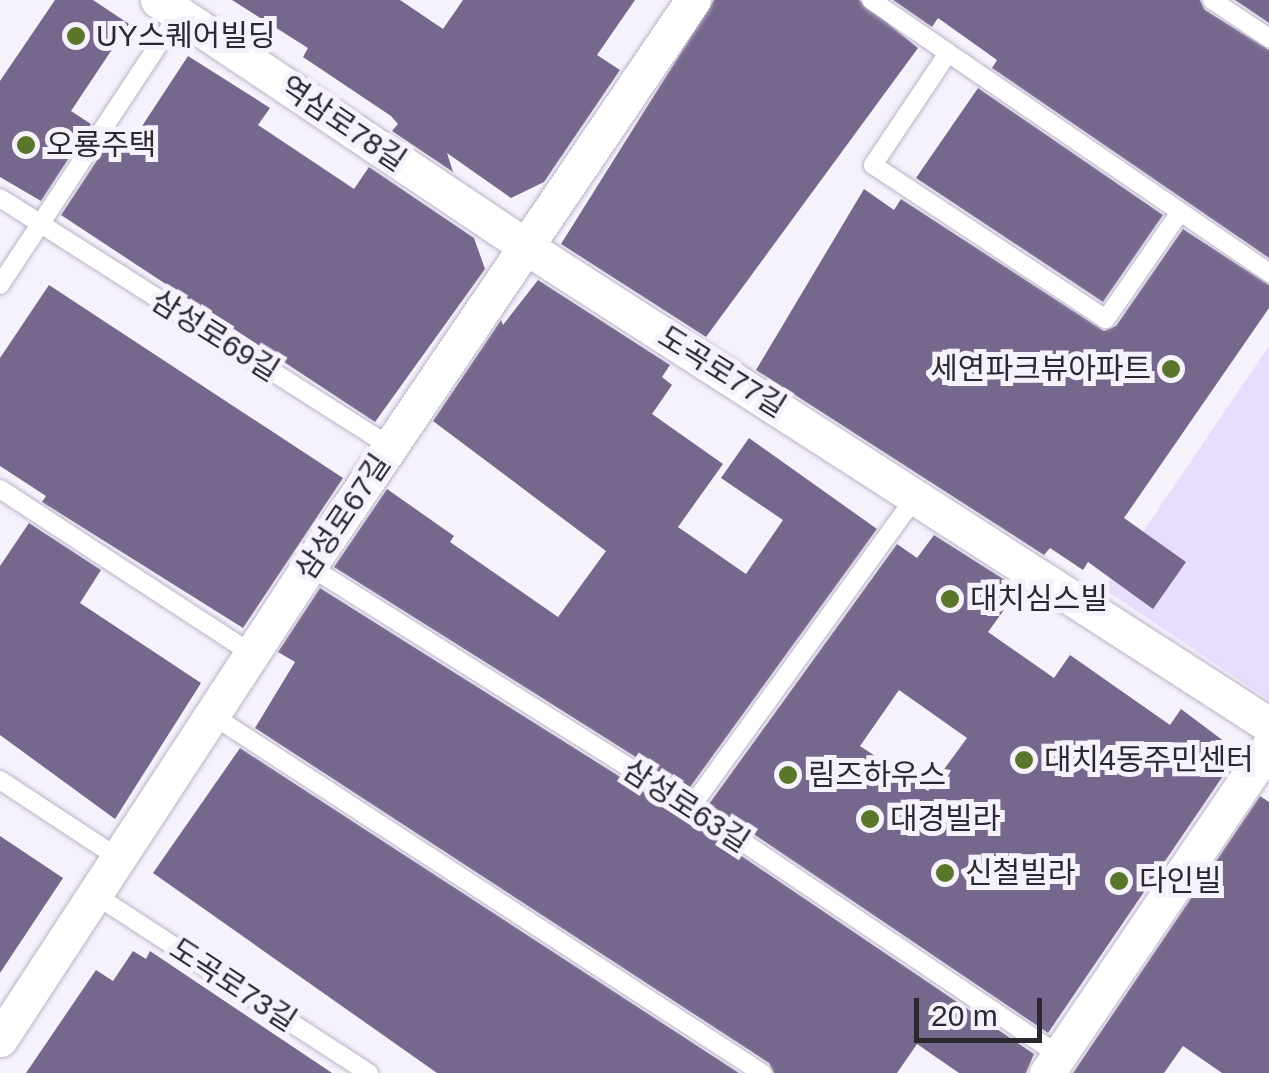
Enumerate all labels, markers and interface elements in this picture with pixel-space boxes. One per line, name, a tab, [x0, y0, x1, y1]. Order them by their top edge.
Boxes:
place label: UY스퀘어빌딩	[96, 18, 276, 54]
marker: UY스퀘어빌딩	[65, 25, 87, 47]
street label: 역삼로78길	[273, 69, 413, 179]
place label: 오룡주택	[46, 127, 156, 163]
marker: 오룡주택	[15, 134, 37, 156]
street label: 삼성로69길	[144, 283, 286, 389]
street label: 도곡로77길	[651, 319, 793, 425]
place label: 세연파크뷰아파트	[930, 351, 1151, 387]
marker: 세연파크뷰아파트	[1160, 358, 1182, 380]
street label: 삼성로67길	[288, 447, 398, 587]
place label: 대치심스빌	[970, 581, 1108, 617]
marker: 대치심스빌	[939, 588, 961, 610]
place label: 대치4동주민센터	[1044, 742, 1254, 778]
marker: 대치4동주민센터	[1013, 749, 1035, 771]
street label: 삼성로63길	[616, 752, 756, 860]
place label: 림즈하우스	[808, 757, 946, 793]
marker: 림즈하우스	[777, 764, 799, 786]
place label: 대경빌라	[890, 801, 1000, 837]
marker: 대경빌라	[859, 808, 881, 830]
place label: 신철빌라	[965, 855, 1075, 891]
marker: 신철빌라	[934, 862, 956, 884]
place label: 다인빌	[1139, 863, 1222, 899]
marker: 다인빌	[1108, 870, 1130, 892]
street label: 도곡로73길	[163, 931, 303, 1039]
scale bar	[919, 978, 1046, 1040]
text: 20 m	[931, 999, 998, 1032]

